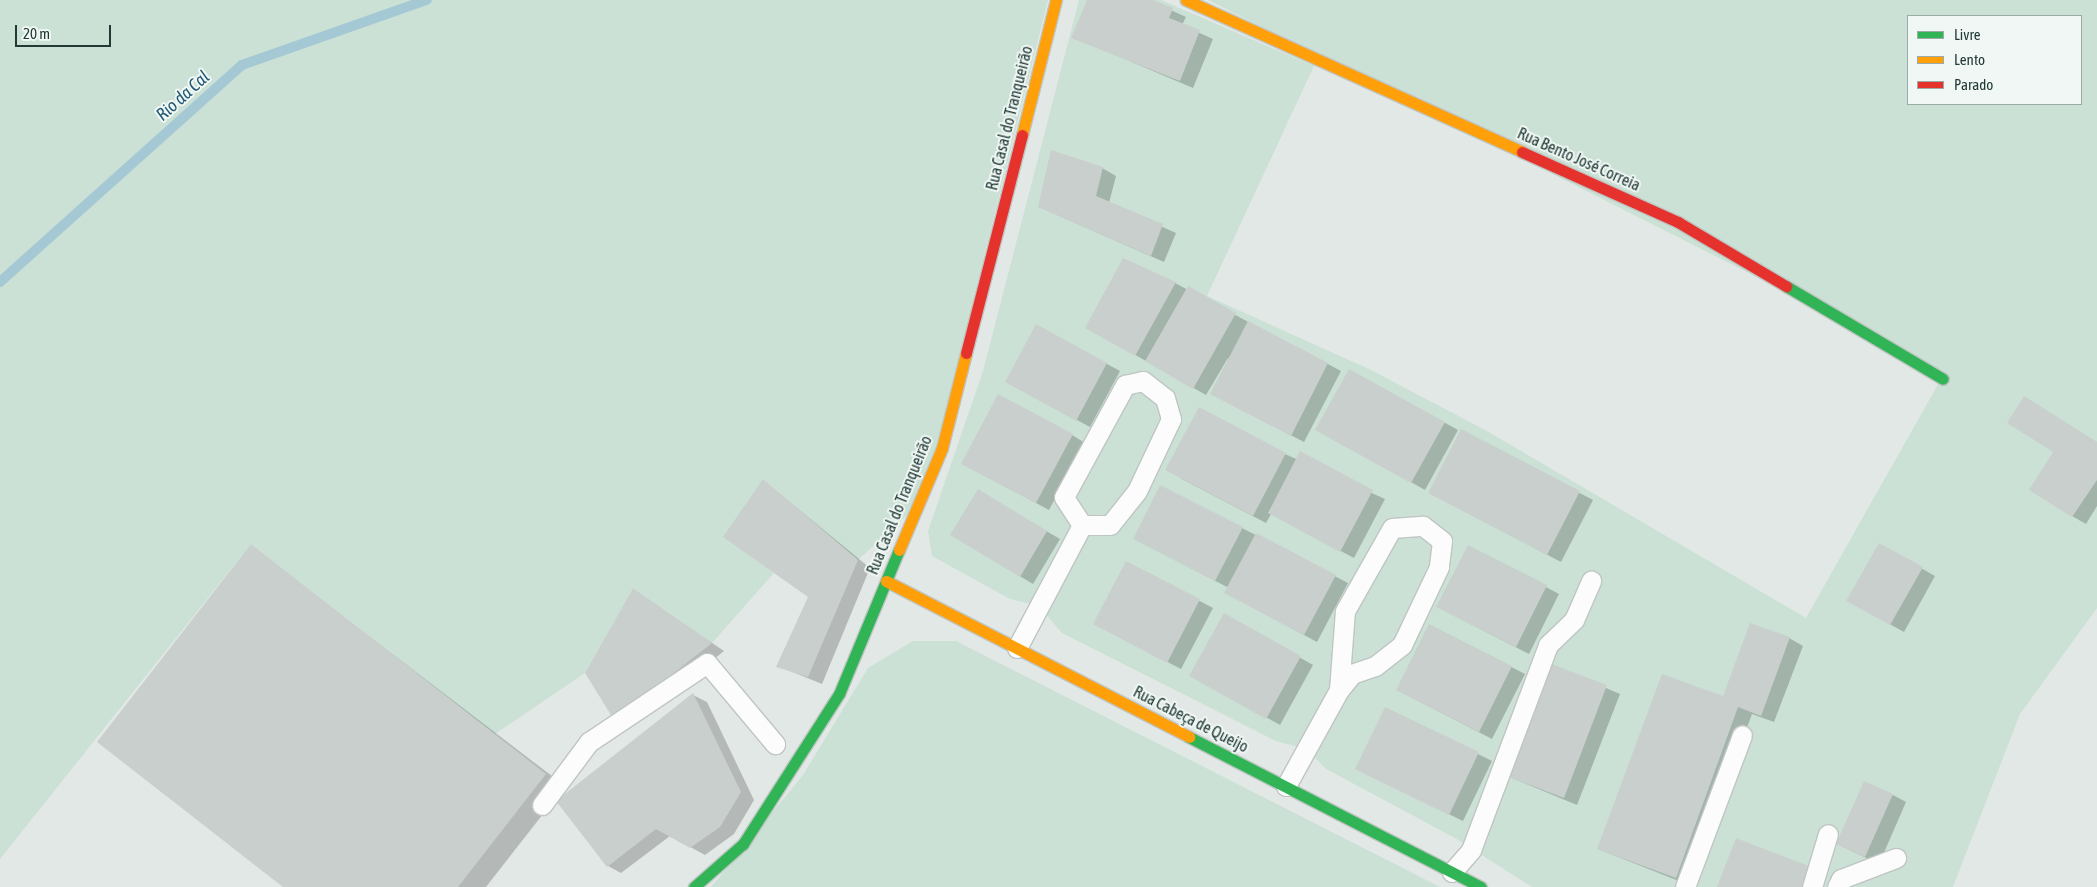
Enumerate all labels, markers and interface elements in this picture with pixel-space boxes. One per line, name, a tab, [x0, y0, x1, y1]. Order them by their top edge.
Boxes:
scale bar	[18, 15, 114, 47]
legend	[1907, 15, 2082, 105]
text: 20 m	[23, 25, 50, 42]
text: Livre	[1954, 26, 1981, 43]
street label: Rua Casal do Tranqueirão	[982, 44, 1036, 192]
text: Lento	[1954, 51, 1985, 68]
water label: Rio da Cal	[152, 66, 214, 126]
text: Parado	[1954, 76, 1993, 93]
street label: Rua Bento José Correia	[1515, 123, 1643, 195]
street label: Rua Casal do Tranqueirão	[862, 433, 936, 577]
street label: Rua Cabeça de Queijo	[1130, 682, 1252, 756]

